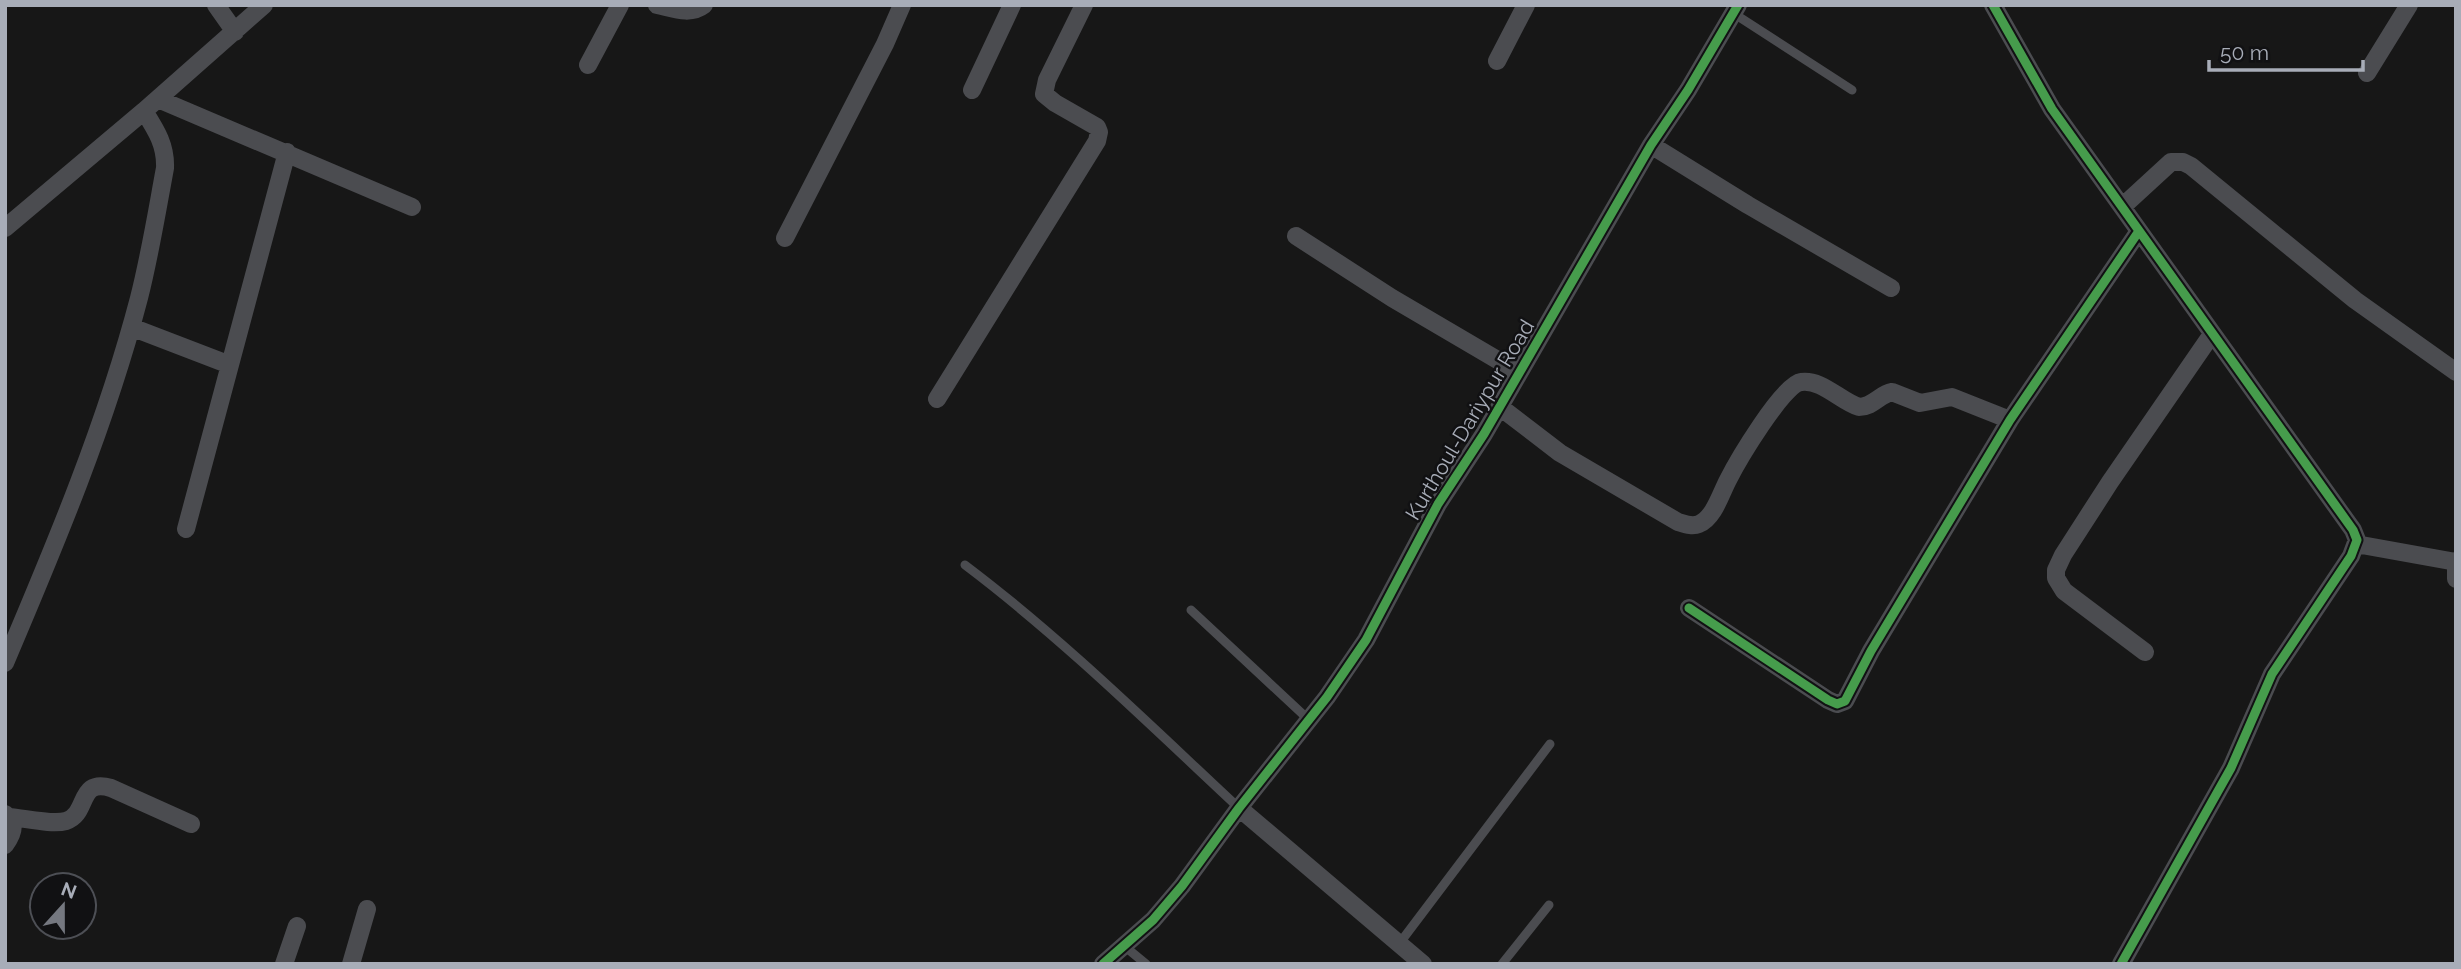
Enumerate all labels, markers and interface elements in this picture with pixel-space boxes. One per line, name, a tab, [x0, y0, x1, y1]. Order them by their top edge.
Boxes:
scale bar	[2209, 28, 2363, 72]
text: 50 m	[2220, 40, 2269, 65]
street label: Kurthoul-Dariypur Road	[1400, 315, 1539, 524]
north arrow	[28, 871, 98, 941]
text: N	[58, 877, 80, 903]

